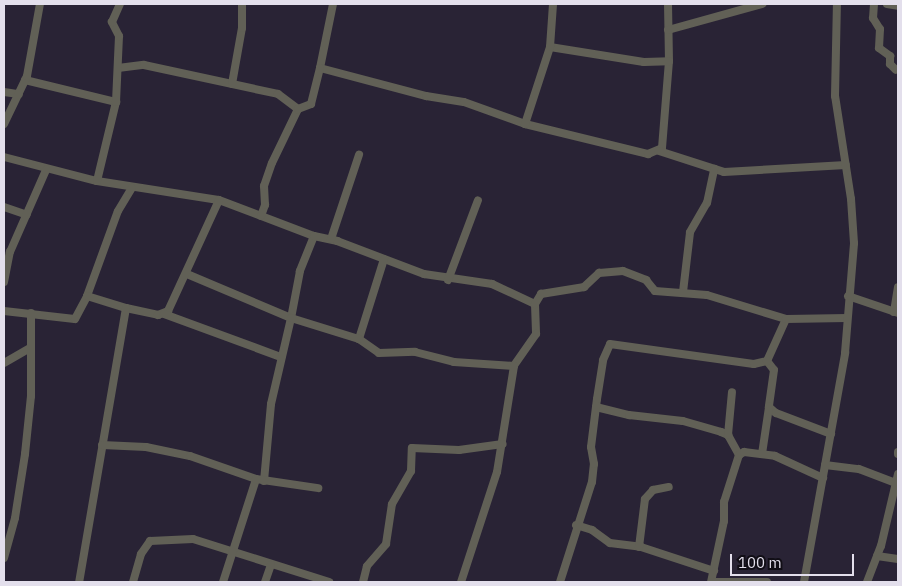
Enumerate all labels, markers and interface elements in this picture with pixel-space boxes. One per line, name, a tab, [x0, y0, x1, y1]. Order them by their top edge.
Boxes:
scale bar	[732, 544, 856, 576]
text: 100 m	[738, 553, 782, 572]

